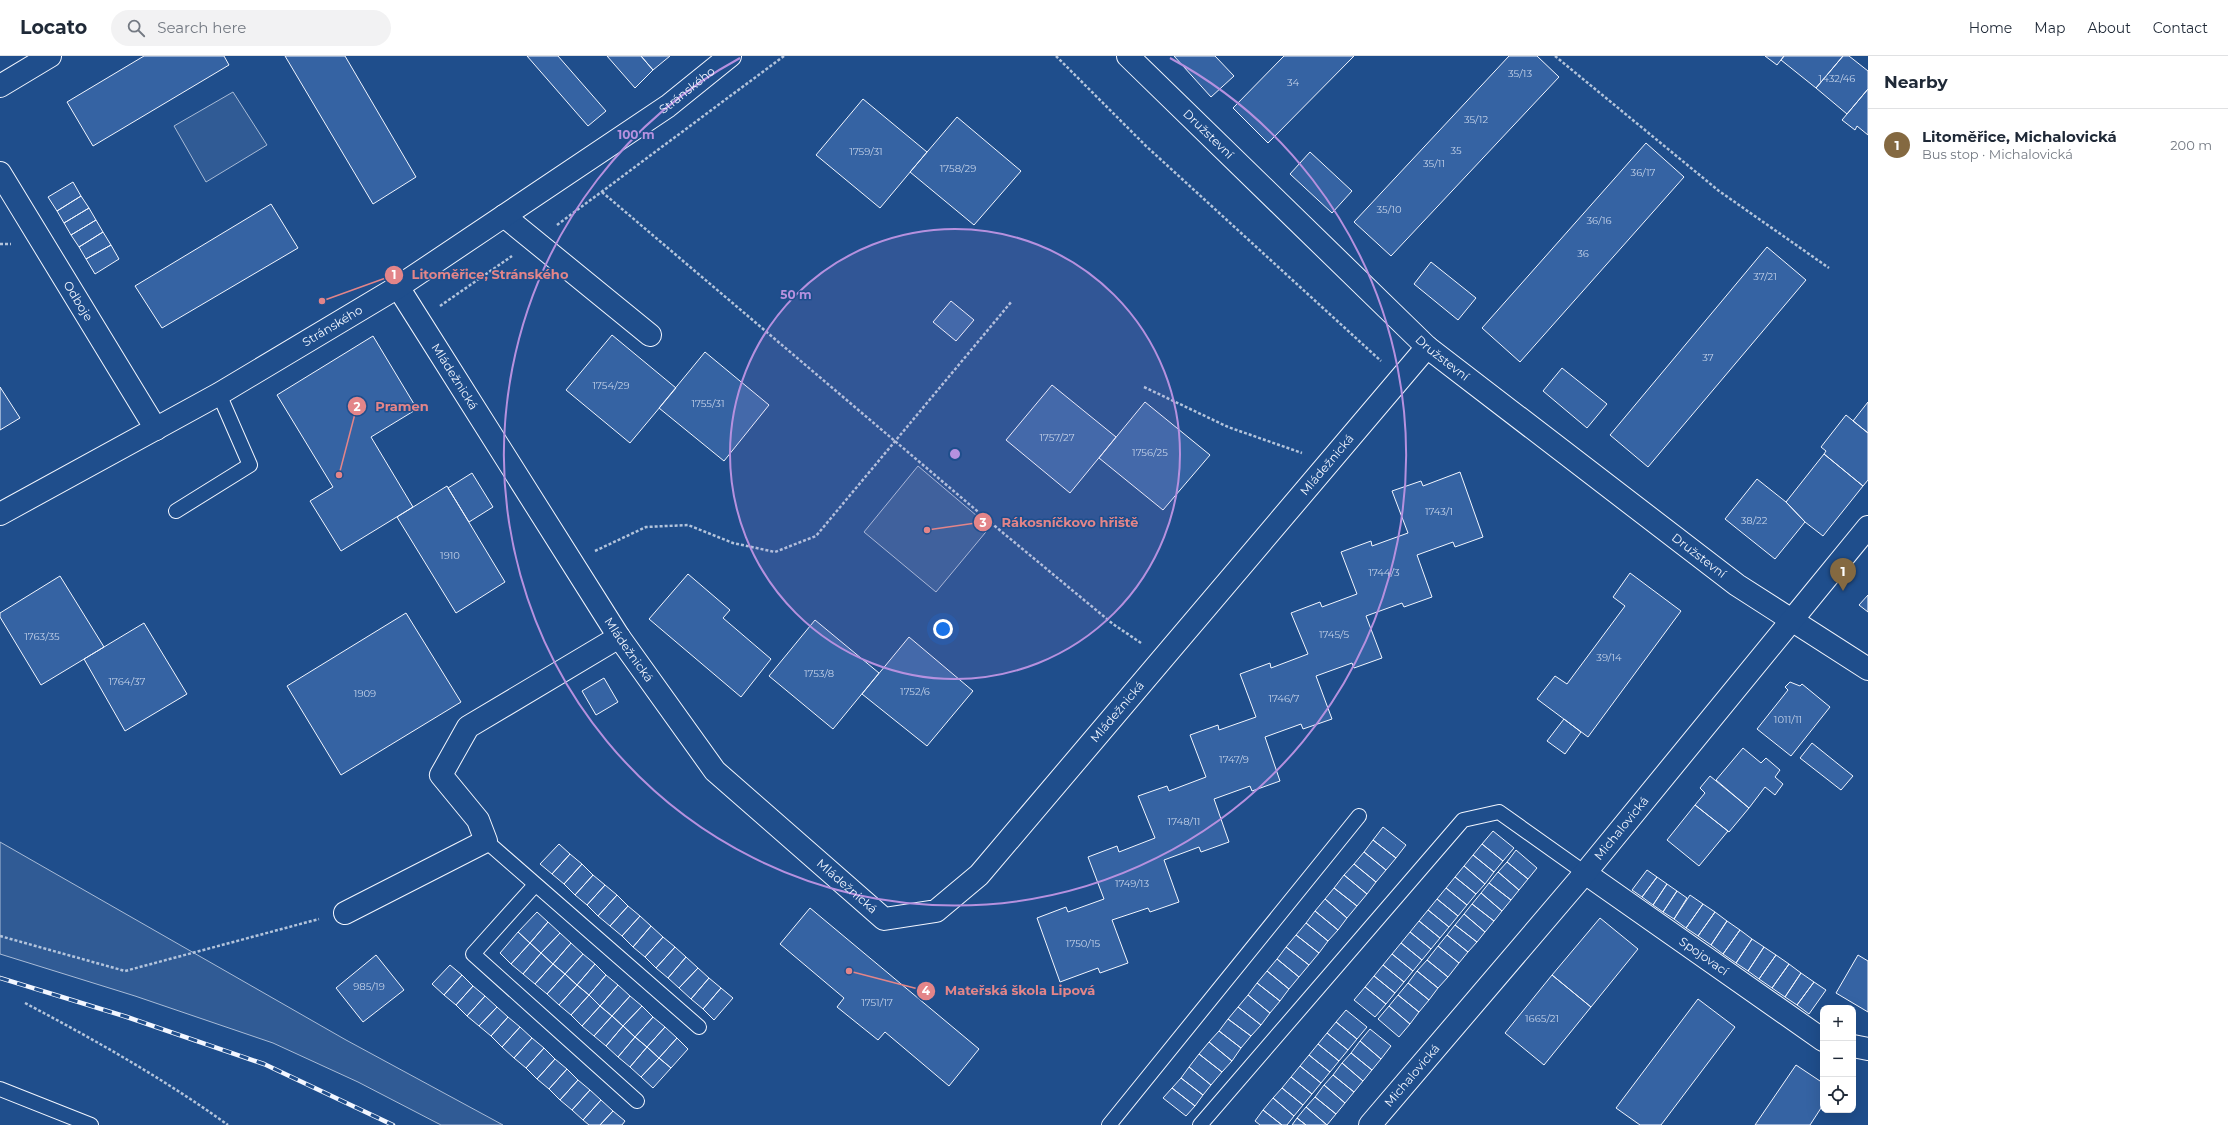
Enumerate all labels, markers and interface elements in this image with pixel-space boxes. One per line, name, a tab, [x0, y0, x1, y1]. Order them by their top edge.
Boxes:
search box	[111, 10, 391, 46]
text: Locato	[20, 16, 87, 39]
icon: search	[125, 17, 147, 39]
text: Search here	[157, 18, 246, 37]
text: Home	[1969, 19, 2012, 37]
text: Map	[2034, 19, 2065, 37]
text: About	[2087, 19, 2131, 37]
text: Contact	[2153, 19, 2208, 37]
street label: Stránského	[656, 63, 718, 117]
house number: 35/13	[1508, 67, 1532, 80]
house number: 1432/46	[1819, 72, 1855, 85]
text: Nearby	[1884, 72, 1948, 92]
house number: 34	[1287, 76, 1300, 89]
street label: Družstevní	[1180, 106, 1237, 162]
house number: 35/12	[1464, 113, 1488, 126]
text: 100 m	[618, 127, 654, 142]
text: Litoměřice, Michalovická	[1922, 127, 2117, 146]
text: 1	[1894, 137, 1900, 153]
text: 200 m	[2170, 137, 2212, 153]
house number: 35	[1450, 144, 1462, 157]
house number: 1759/31	[849, 145, 883, 158]
text: Bus stop · Michalovická	[1922, 146, 2073, 162]
house number: 35/11	[1423, 157, 1445, 170]
house number: 1758/29	[940, 162, 976, 175]
house number: 36/17	[1631, 166, 1656, 179]
house number: 35/10	[1376, 203, 1402, 216]
house number: 36/16	[1586, 214, 1612, 227]
house number: 36	[1577, 247, 1589, 260]
callout: Litoměřice, Stránského	[384, 262, 577, 287]
text: Litoměřice, Stránského	[412, 266, 569, 282]
text: 1	[392, 267, 396, 282]
house number: 37/21	[1753, 270, 1777, 283]
street label: Odboje	[61, 278, 96, 324]
text: 50 m	[780, 287, 812, 302]
street label: Stránského	[299, 302, 365, 349]
street label: Družstevní	[1412, 332, 1473, 384]
street label: Mládežnická	[429, 340, 482, 412]
house number: 37	[1702, 351, 1714, 364]
house number: 1754/29	[593, 379, 629, 392]
callout: Pramen	[347, 394, 437, 419]
house number: 1755/31	[691, 397, 725, 410]
text: Pramen	[375, 398, 429, 414]
text: 2	[353, 399, 361, 414]
house number: 1757/27	[1039, 431, 1075, 444]
street label: Mládežnická	[1296, 431, 1357, 498]
house number: 1756/25	[1132, 446, 1168, 459]
centre of rings	[948, 447, 962, 461]
house number: 1743/1	[1425, 505, 1453, 518]
callout: Rákosníčkovo hřiště	[973, 510, 1146, 535]
text: Rákosníčkovo hřiště	[1002, 514, 1138, 530]
house number: 38/22	[1741, 514, 1768, 527]
text: 3	[978, 515, 987, 530]
street label: Družstevní	[1669, 530, 1730, 581]
house number: 1910	[440, 549, 460, 562]
pin: 1	[1830, 558, 1856, 591]
house number: 1744/3	[1368, 566, 1400, 579]
street label: Mládežnická	[602, 614, 657, 685]
your location	[933, 619, 953, 639]
house number: 1745/5	[1319, 628, 1349, 641]
house number: 1763/35	[24, 630, 60, 643]
house number: 39/14	[1596, 651, 1622, 664]
house number: 1753/8	[804, 667, 834, 680]
house number: 1764/37	[108, 675, 146, 688]
street label: Mládežnická	[1087, 678, 1147, 745]
house number: 1752/6	[900, 685, 930, 698]
house number: 1909	[354, 687, 376, 700]
house number: 1746/7	[1268, 692, 1300, 705]
house number: 1011/11	[1774, 713, 1802, 726]
house number: 1747/9	[1219, 753, 1249, 766]
street label: Michalovická	[1591, 793, 1652, 863]
house number: 1748/11	[1168, 815, 1200, 828]
street label: Mládežnická	[814, 856, 880, 917]
house number: 1749/13	[1115, 877, 1149, 890]
street label: Spojovací	[1676, 933, 1732, 979]
house number: 1750/15	[1066, 937, 1100, 950]
callout: Mateřská škola Lipová	[916, 978, 1103, 1003]
house number: 985/19	[353, 980, 385, 993]
text: Mateřská škola Lipová	[945, 982, 1095, 998]
text: 4	[922, 983, 931, 998]
house number: 1751/17	[861, 996, 893, 1009]
map controls	[1820, 1005, 1856, 1113]
button: +	[1820, 1005, 1856, 1041]
house number: 1665/21	[1525, 1012, 1559, 1025]
street label: Michalovická	[1381, 1041, 1443, 1110]
button: −	[1820, 1041, 1856, 1077]
button: locate	[1820, 1077, 1856, 1113]

